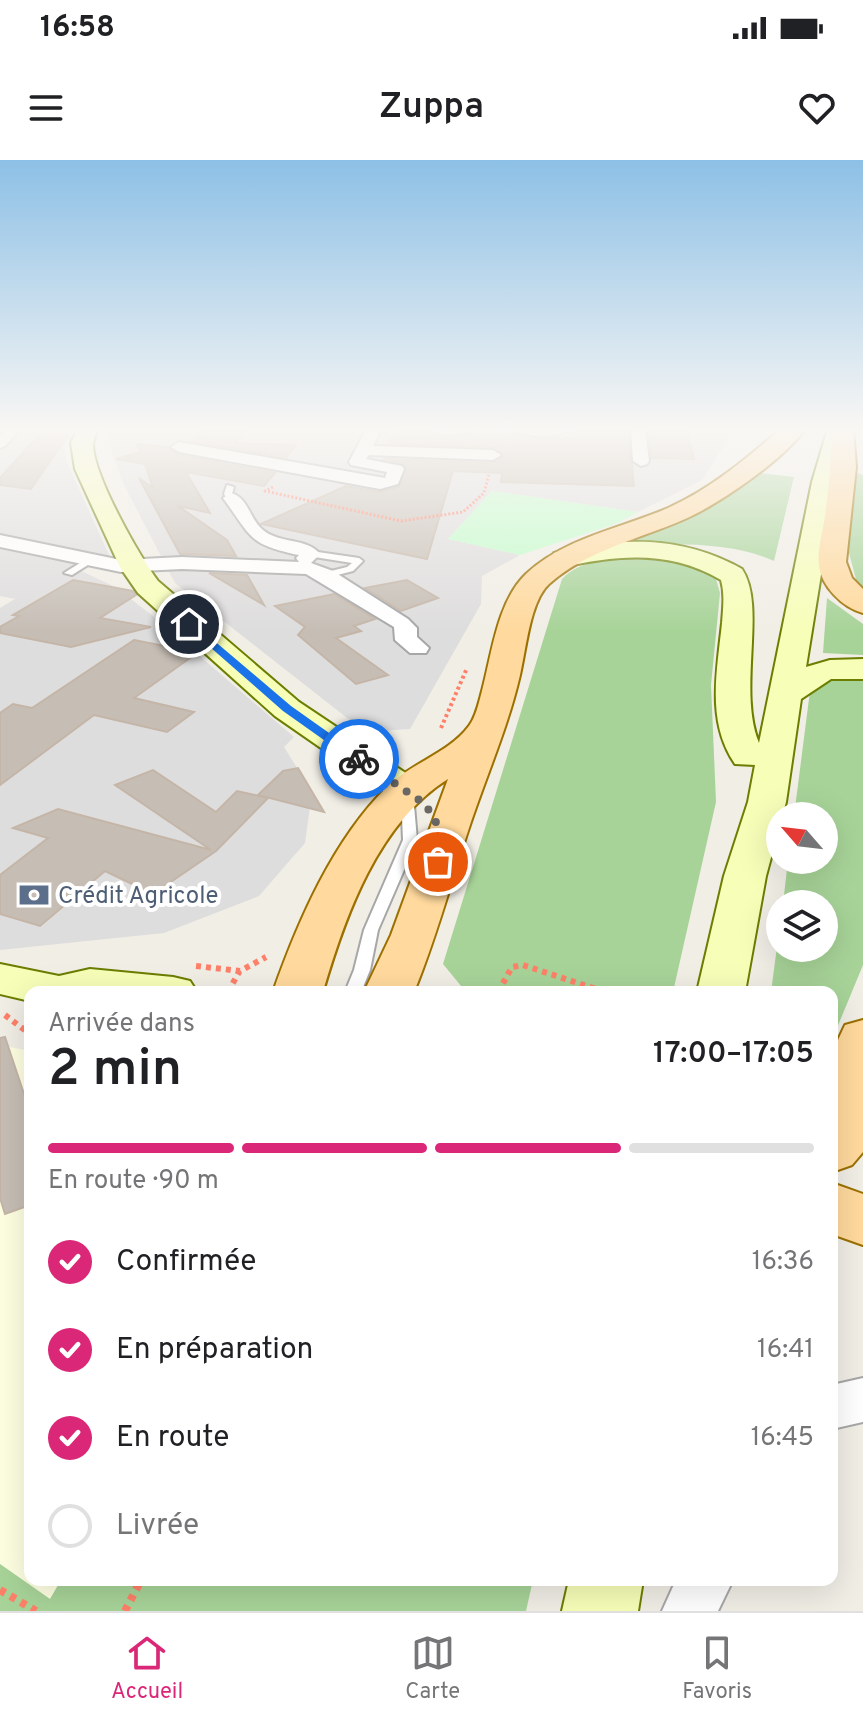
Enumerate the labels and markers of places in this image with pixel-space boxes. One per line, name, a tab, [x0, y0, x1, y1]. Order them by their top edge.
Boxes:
pin	[155, 590, 223, 658]
pin	[404, 828, 472, 896]
bank icon: Crédit Agricole	[17, 878, 51, 912]
place label: Crédit Agricole	[58, 882, 218, 912]

